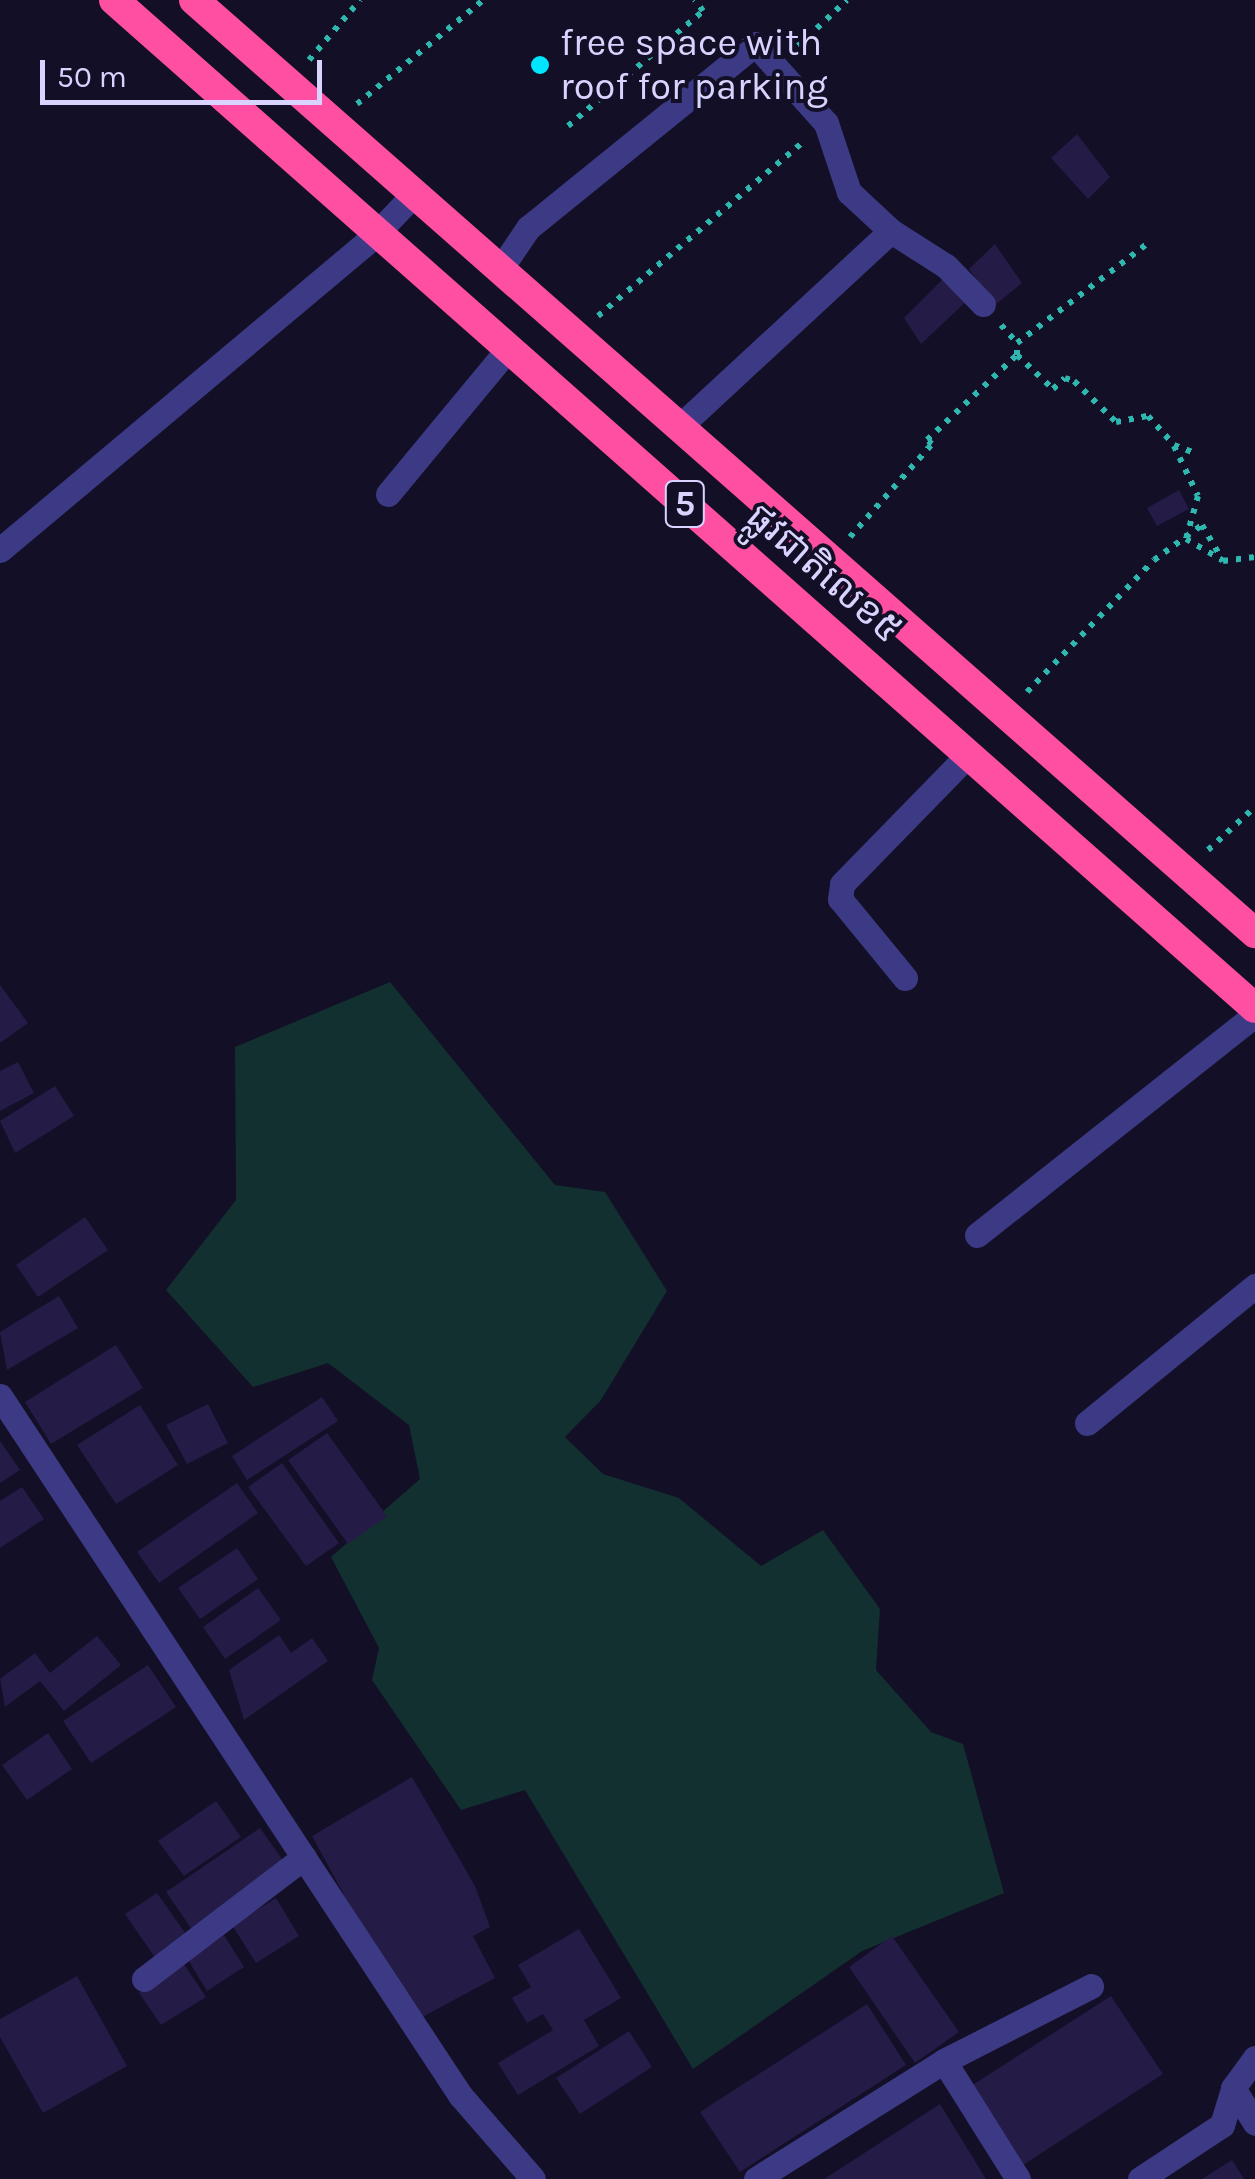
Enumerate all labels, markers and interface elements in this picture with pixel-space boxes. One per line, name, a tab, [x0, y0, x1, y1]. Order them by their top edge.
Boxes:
place label: free space with roof for parking	[560, 20, 828, 110]
scale bar	[45, 40, 328, 102]
marker: free space with roof for parking	[529, 54, 551, 76]
text: 50 m	[57, 59, 127, 95]
road number: 5	[662, 474, 708, 534]
street label: ផ្លូវជាតិលេខ៥	[737, 493, 911, 653]

